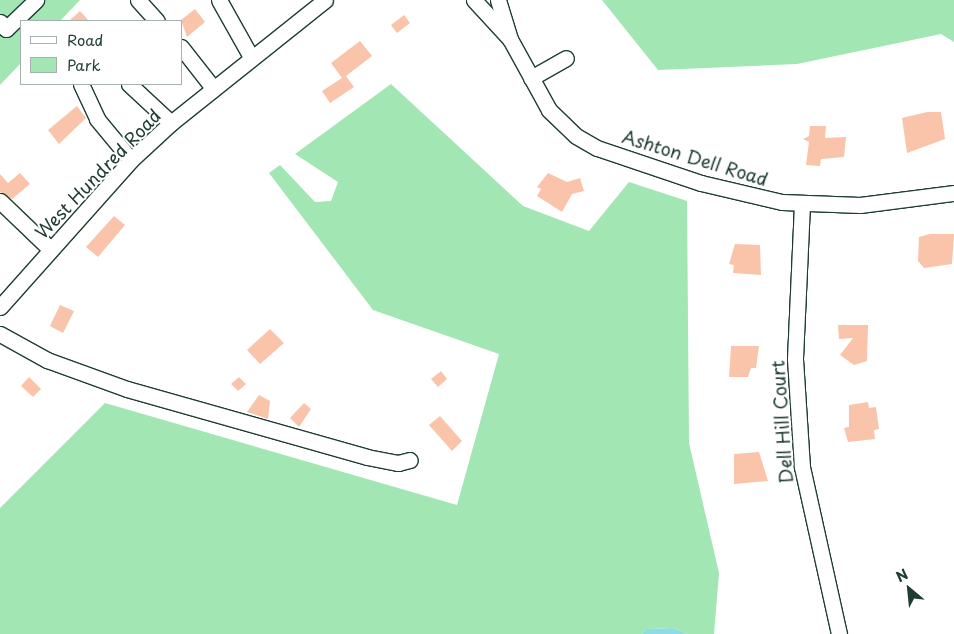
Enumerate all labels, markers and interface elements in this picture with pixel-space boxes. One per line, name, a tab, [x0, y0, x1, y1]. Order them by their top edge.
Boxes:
legend	[20, 20, 182, 85]
text: Road	[67, 28, 103, 51]
text: Park	[67, 53, 101, 76]
street label: West Hundred Road	[30, 104, 166, 244]
street label: Ashton Dell Road	[620, 126, 770, 190]
street label: Dell Hill Court	[767, 359, 797, 485]
text: N	[892, 563, 912, 587]
north arrow	[884, 564, 934, 614]

